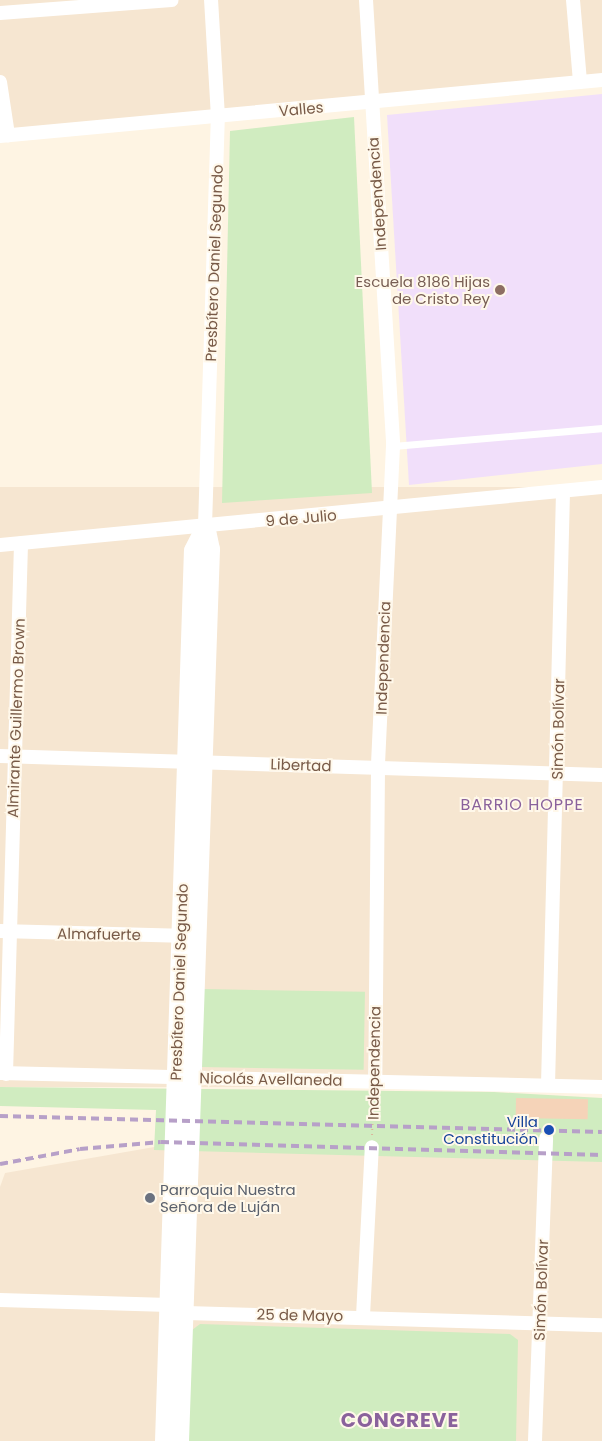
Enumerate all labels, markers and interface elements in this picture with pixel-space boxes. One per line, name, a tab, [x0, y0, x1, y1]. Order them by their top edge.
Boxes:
street label: Valles	[278, 98, 324, 120]
street label: Independencia	[364, 137, 390, 251]
street label: Presbítero Daniel Segundo	[202, 164, 226, 362]
place label: Escuela 8186 Hijas de Cristo Rey	[356, 272, 490, 307]
marker: Escuela 8186 Hijas de Cristo Rey	[494, 284, 506, 296]
street label: 9 de Julio	[265, 506, 337, 530]
street label: Independencia	[372, 601, 394, 715]
street label: Almirante Guillermo Brown	[4, 618, 28, 818]
street label: Simón Bolívar	[548, 678, 568, 780]
street label: Libertad	[270, 755, 332, 775]
district label: BARRIO HOPPE	[459, 795, 585, 815]
street label: Presbítero Daniel Segundo	[167, 883, 191, 1081]
street label: Almafuerte	[57, 924, 141, 944]
street label: Independencia	[364, 1006, 384, 1120]
street label: Nicolás Avellaneda	[199, 1069, 343, 1089]
place label: Villa Constitución	[443, 1112, 538, 1147]
marker: Villa Constitución	[542, 1123, 556, 1137]
place label: Parroquia Nuestra Señora de Luján	[160, 1180, 296, 1215]
marker: Parroquia Nuestra Señora de Luján	[144, 1192, 156, 1204]
street label: Simón Bolívar	[530, 1239, 552, 1341]
street label: 25 de Mayo	[257, 1305, 343, 1325]
district label: CONGREVE	[340, 1408, 460, 1432]

